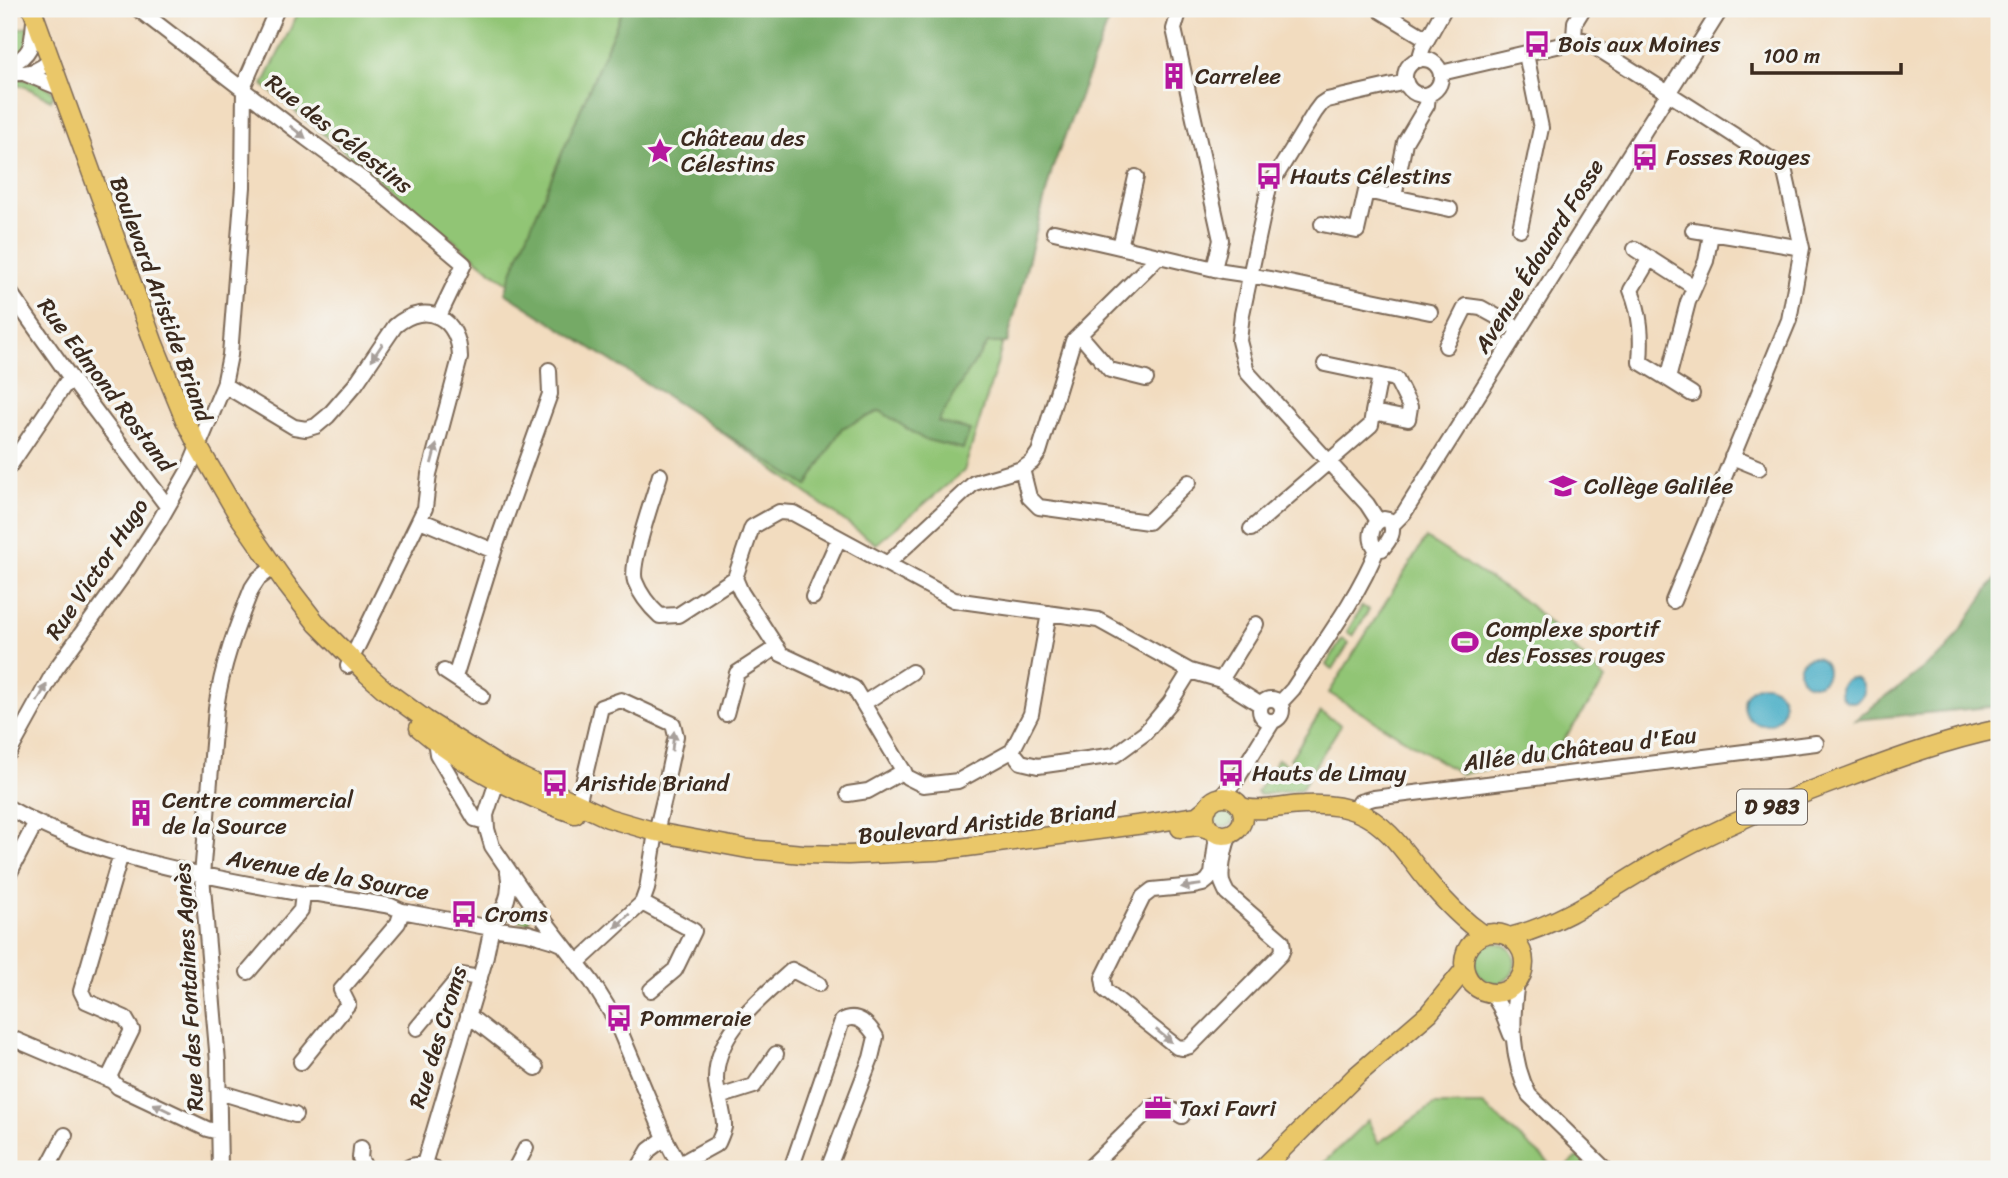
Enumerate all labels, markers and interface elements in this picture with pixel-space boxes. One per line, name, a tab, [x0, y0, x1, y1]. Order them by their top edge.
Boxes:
place label: Bois aux Moines	[1558, 24, 1721, 65]
bus stop icon: Bois aux Moines	[1522, 29, 1552, 59]
scale bar	[1752, 32, 1901, 76]
text: 100 m	[1763, 37, 1820, 75]
place label: Carrelee	[1195, 56, 1281, 97]
building icon: Carrelee	[1159, 61, 1189, 91]
street label: Rue des Célestins	[256, 63, 422, 205]
place label: Château des Célestins	[681, 118, 806, 185]
one-way arrow	[289, 124, 307, 139]
place icon: Château des Célestins	[645, 136, 675, 166]
place label: Fosses Rouges	[1666, 137, 1811, 178]
bus stop icon: Fosses Rouges	[1630, 142, 1660, 172]
street label: Avenue Édouard Fosse	[1462, 150, 1616, 362]
place label: Hauts Célestins	[1290, 156, 1452, 197]
bus stop icon: Hauts Célestins	[1254, 161, 1284, 191]
street label: Boulevard Aristide Briand	[97, 170, 225, 429]
street label: Rue Edmond Rostand	[26, 289, 187, 483]
one-way arrow	[370, 343, 384, 361]
one-way arrow	[430, 443, 440, 464]
place label: Collège Galilée	[1584, 466, 1734, 507]
school or university icon: Collège Galilée	[1548, 471, 1578, 501]
street label: Rue Victor Hugo	[34, 489, 160, 649]
place label: Complexe sportif des Fosses rouges	[1486, 609, 1666, 676]
sports icon: Complexe sportif des Fosses rouges	[1450, 627, 1480, 657]
one-way arrow	[36, 684, 48, 703]
street label: Allée du Château d'Eau	[1460, 714, 1700, 784]
one-way arrow	[668, 730, 679, 752]
place label: Hauts de Limay	[1252, 753, 1406, 794]
bus stop icon: Hauts de Limay	[1216, 758, 1246, 788]
place label: Aristide Briand	[575, 763, 731, 804]
bus stop icon: Aristide Briand	[540, 768, 570, 798]
place label: Centre commercial de la Source	[162, 780, 354, 847]
street label: Boulevard Aristide Briand	[856, 789, 1120, 857]
road number: D 983	[1737, 790, 1807, 824]
building icon: Centre commercial de la Source	[126, 798, 156, 828]
street label: Avenue de la Source	[223, 837, 432, 913]
street label: Rue des Fontaines Agnès	[162, 861, 216, 1112]
one-way arrow	[1180, 880, 1202, 891]
place label: Croms	[485, 894, 548, 935]
bus stop icon: Croms	[449, 899, 479, 929]
one-way arrow	[613, 913, 631, 929]
street label: Rue des Croms	[397, 960, 479, 1114]
place label: Pommeraie	[640, 998, 752, 1039]
bus stop icon: Pommeraie	[604, 1003, 634, 1033]
one-way arrow	[1154, 1029, 1172, 1044]
place label: Taxi Favri	[1179, 1088, 1277, 1129]
office icon: Taxi Favri	[1143, 1093, 1173, 1123]
one-way arrow	[152, 1102, 172, 1113]

